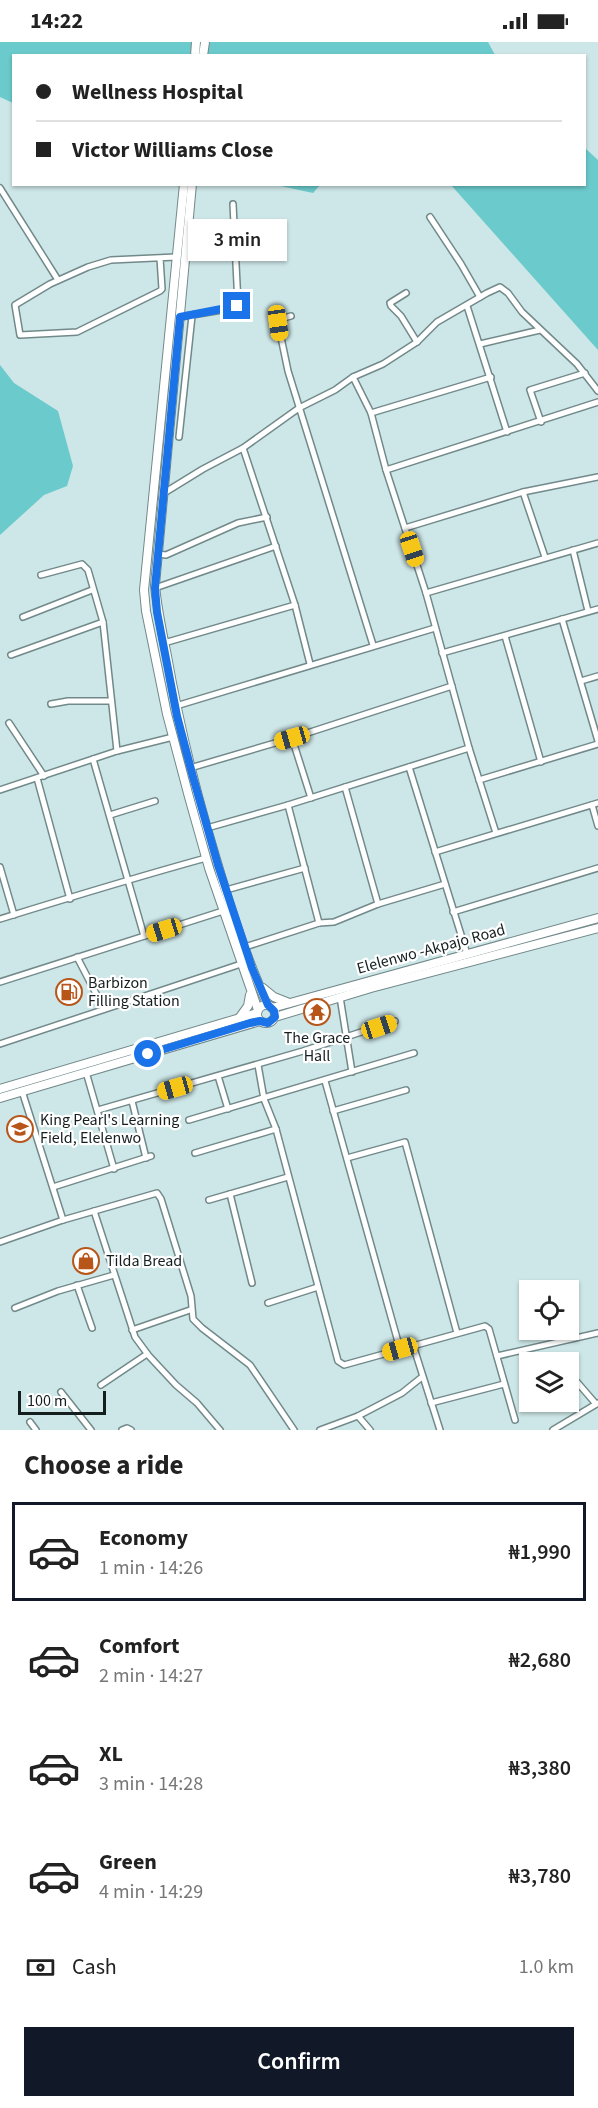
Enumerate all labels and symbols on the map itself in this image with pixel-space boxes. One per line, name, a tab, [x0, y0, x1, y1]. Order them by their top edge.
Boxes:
callout: 3 min	[188, 219, 286, 261]
route end	[223, 292, 250, 319]
car	[267, 304, 289, 342]
car	[398, 529, 426, 569]
car	[272, 724, 312, 752]
car	[144, 916, 184, 944]
street label: Elelenwo -Akpajo Road	[354, 919, 508, 979]
place label: Barbizon Filling Station	[88, 972, 180, 1012]
fuel station icon: Barbizon Filling Station	[54, 977, 84, 1007]
temple icon: The Grace Hall	[302, 997, 332, 1027]
car	[359, 1013, 399, 1041]
place label: The Grace Hall	[284, 1027, 350, 1067]
route start	[134, 1040, 161, 1067]
car	[155, 1074, 195, 1102]
place label: King Pearl's Learning Field, Elelenwo	[40, 1109, 179, 1149]
school or university icon: King Pearl's Learning Field, Elelenwo	[5, 1114, 35, 1144]
shop icon: Tilda Bread	[71, 1246, 101, 1276]
place label: Tilda Bread	[106, 1250, 182, 1272]
car	[380, 1335, 420, 1363]
scale bar	[18, 1388, 106, 1416]

